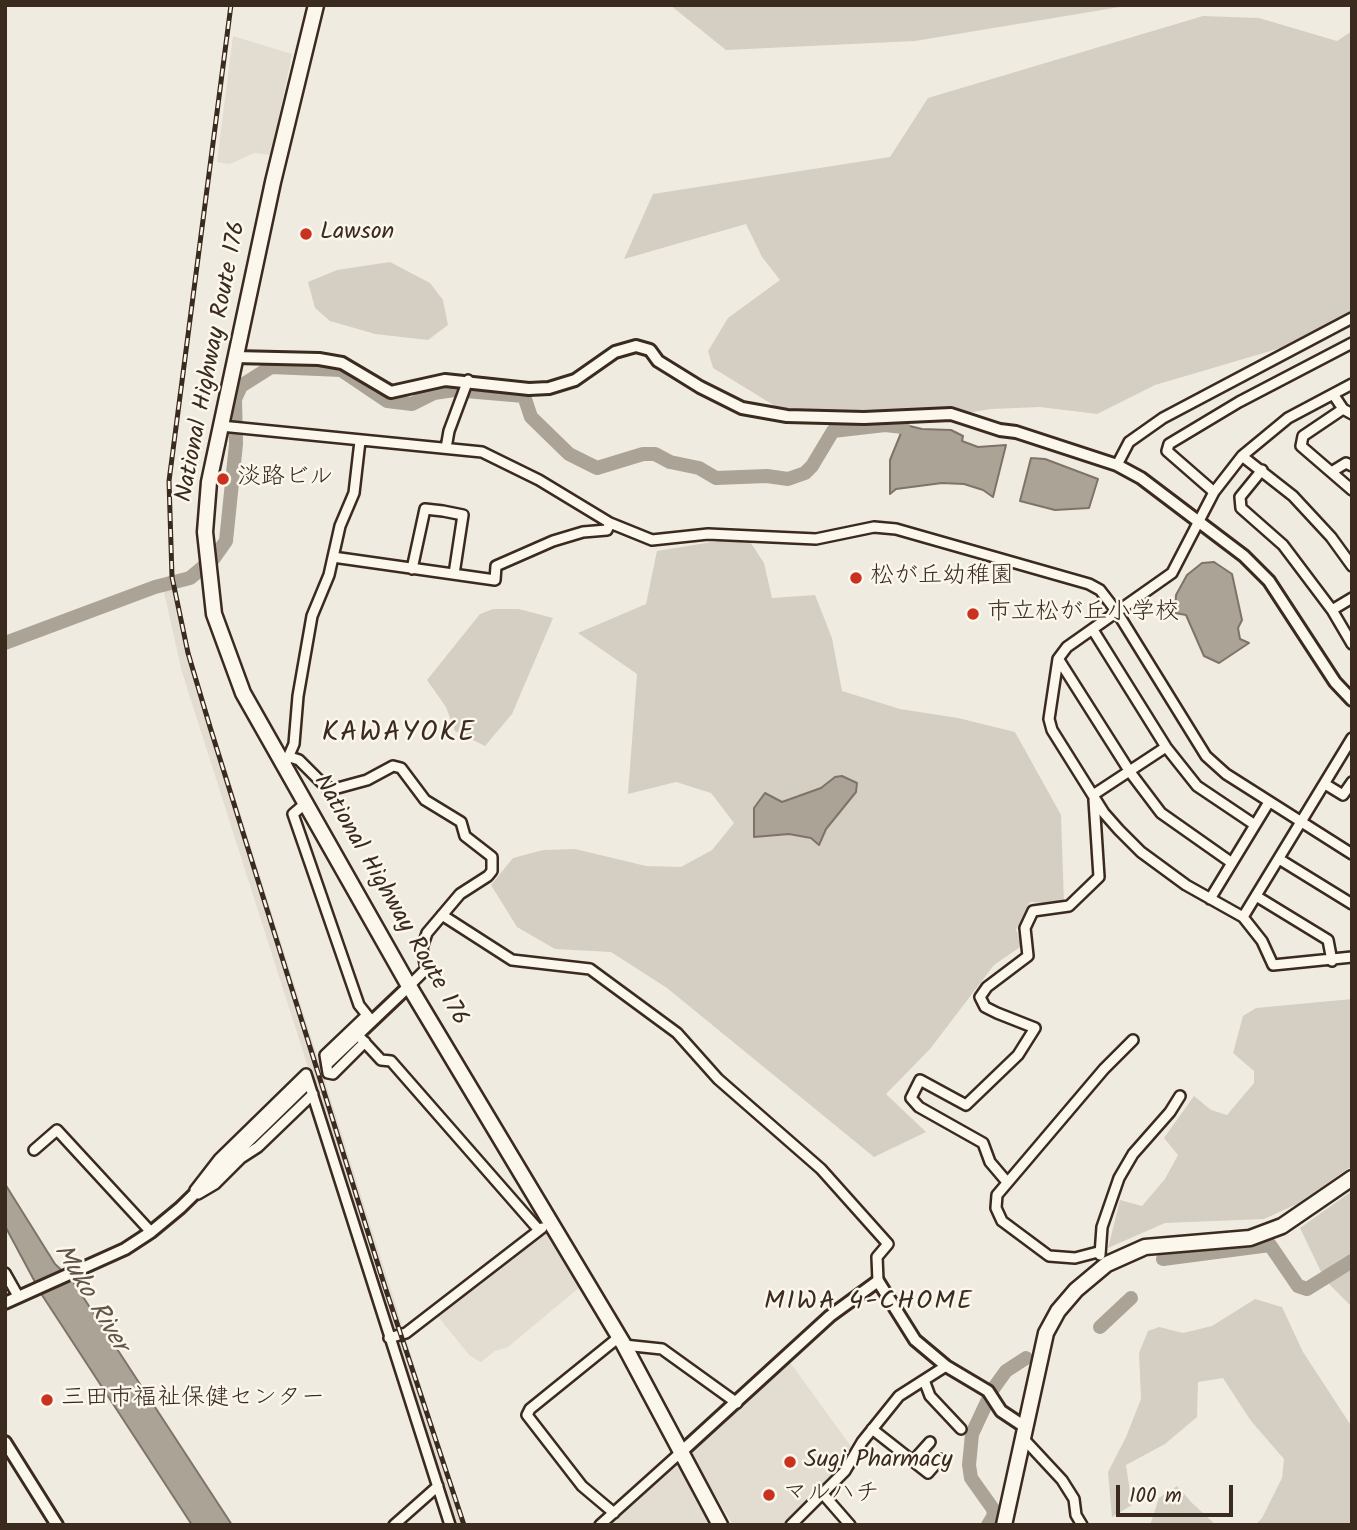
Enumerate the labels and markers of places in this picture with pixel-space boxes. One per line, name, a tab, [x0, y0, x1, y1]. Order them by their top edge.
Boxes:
place label: Lawson	[320, 220, 394, 248]
marker: Lawson	[298, 226, 314, 242]
place label: 淡路ビル	[237, 465, 333, 493]
marker: 淡路ビル	[215, 471, 231, 487]
place label: 松が丘幼稚園	[870, 564, 1014, 592]
marker: 松が丘幼稚園	[848, 570, 864, 586]
place label: 市立松が丘小学校	[987, 600, 1179, 628]
marker: 市立松が丘小学校	[965, 606, 981, 622]
place label: 三田市福祉保健センター	[61, 1386, 325, 1414]
marker: 三田市福祉保健センター	[39, 1392, 55, 1408]
place label: Sugi Pharmacy	[804, 1448, 952, 1476]
marker: Sugi Pharmacy	[782, 1454, 798, 1470]
place label: マルハチ	[783, 1481, 879, 1509]
marker: マルハチ	[761, 1487, 777, 1503]

